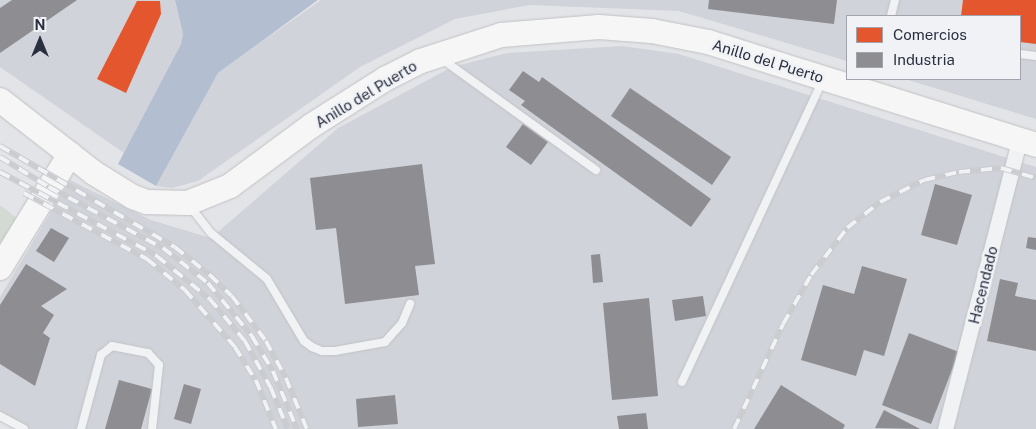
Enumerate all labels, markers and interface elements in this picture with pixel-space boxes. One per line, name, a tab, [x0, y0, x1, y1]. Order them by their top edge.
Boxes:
north arrow	[15, 15, 65, 65]
legend	[846, 15, 1021, 80]
text: N	[35, 17, 45, 33]
text: Comercios	[893, 26, 967, 43]
street label: Anillo del Puerto	[710, 35, 826, 87]
text: Industria	[893, 51, 955, 68]
street label: Anillo del Puerto	[312, 56, 420, 132]
street label: Hacendado	[965, 244, 1001, 326]

